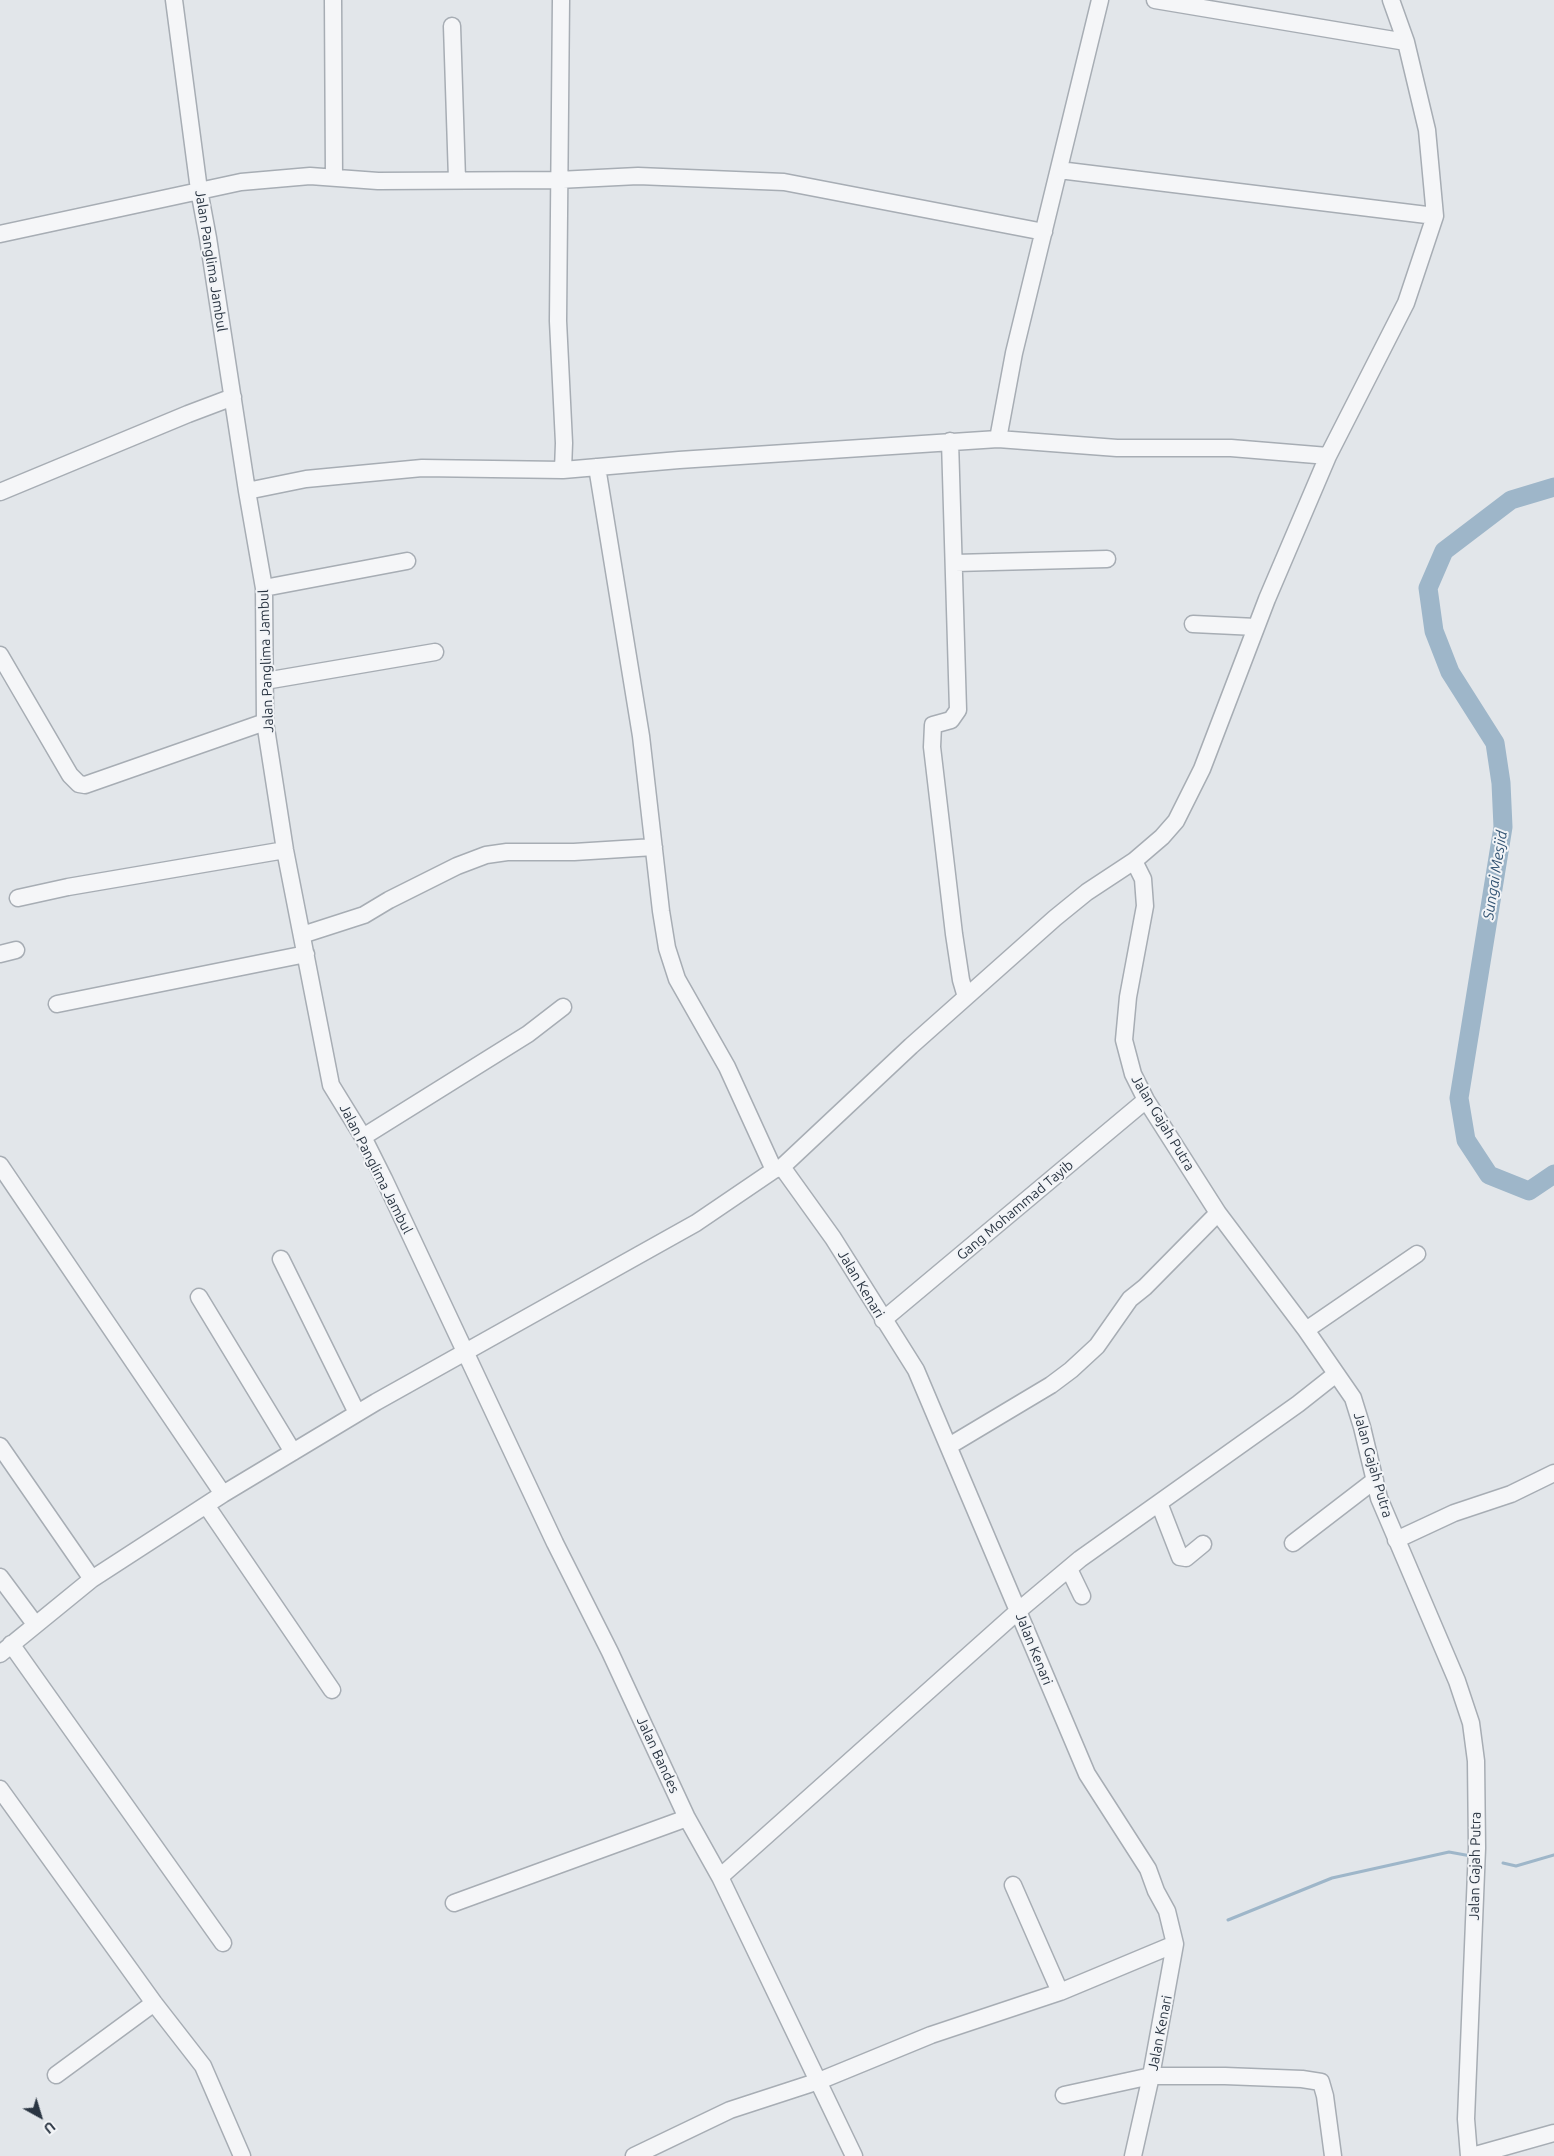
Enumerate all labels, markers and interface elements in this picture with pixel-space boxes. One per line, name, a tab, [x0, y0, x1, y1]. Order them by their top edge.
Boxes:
street label: Jalan Panglima Jambul	[192, 189, 230, 333]
street label: Jalan Panglima Jambul	[255, 589, 277, 733]
water label: Sungai Mesjid	[1479, 829, 1511, 921]
street label: Jalan Gajah Putra	[1128, 1072, 1198, 1174]
street label: Jalan Panglima Jambul	[336, 1101, 416, 1237]
street label: Gang Mohammad Tayib	[953, 1156, 1077, 1264]
street label: Jalan Kenari	[834, 1247, 888, 1321]
street label: Jalan Gajah Putra	[1350, 1410, 1396, 1520]
street label: Jalan Kenari	[1012, 1611, 1056, 1687]
street label: Jalan Bandes	[633, 1714, 683, 1796]
street label: Jalan Gajah Putra	[1466, 1811, 1484, 1921]
street label: Jalan Kenari	[1144, 1994, 1176, 2072]
north arrow	[15, 2091, 65, 2141]
text: U	[41, 2118, 58, 2137]

